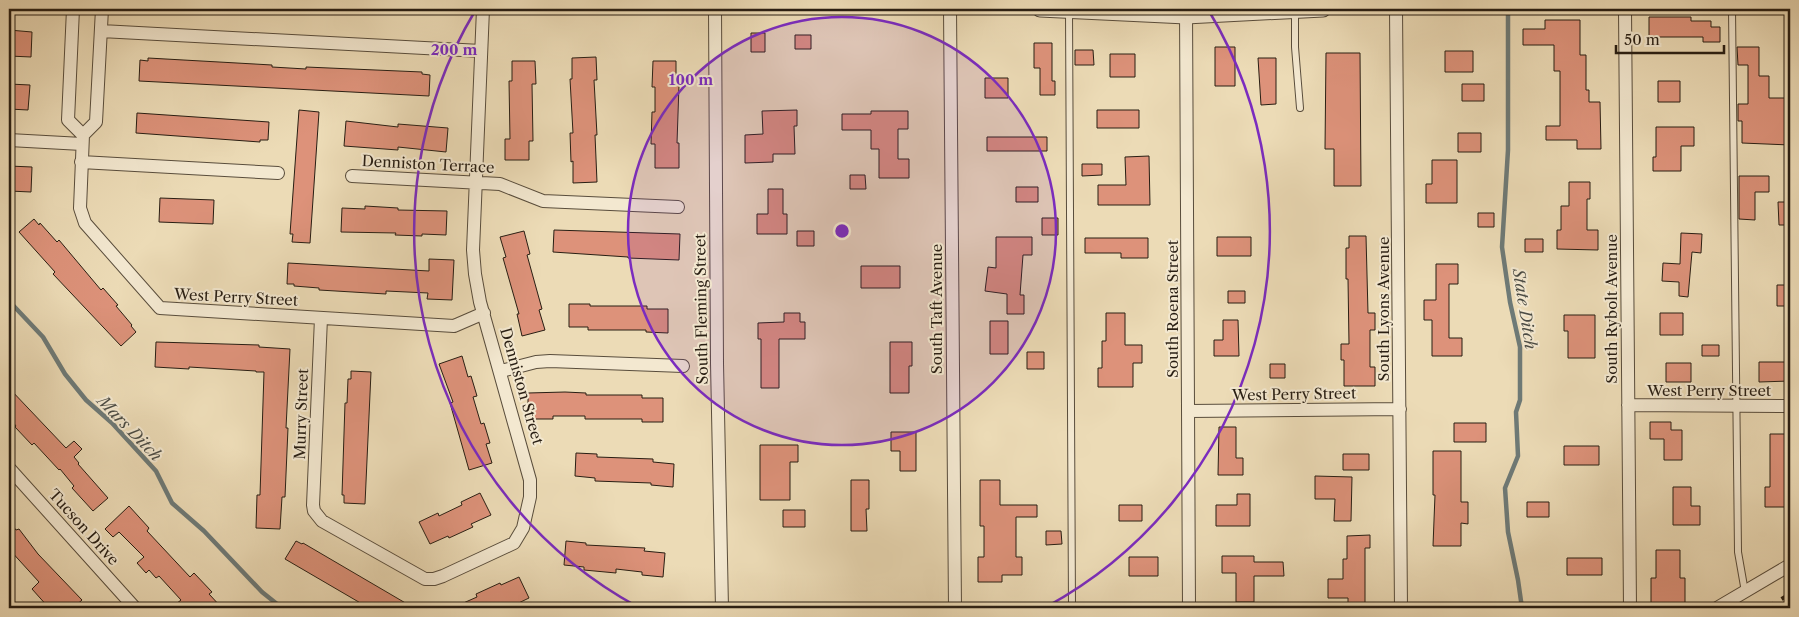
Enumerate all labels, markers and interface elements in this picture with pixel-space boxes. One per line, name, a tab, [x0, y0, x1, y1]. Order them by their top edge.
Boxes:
scale bar	[1616, 22, 1724, 54]
text: 50 m	[1624, 30, 1660, 49]
text: 200 m	[431, 40, 477, 59]
text: 100 m	[669, 70, 713, 89]
street label: Denniston Terrace	[361, 151, 495, 177]
centre of rings	[833, 222, 851, 240]
street label: South Fleming Street	[690, 233, 712, 385]
street label: South Rybolt Avenue	[1602, 234, 1621, 384]
street label: South Lyons Avenue	[1374, 237, 1393, 381]
street label: South Roena Street	[1163, 239, 1182, 378]
street label: South Taft Avenue	[927, 244, 946, 374]
water label: State Ditch	[1509, 266, 1541, 351]
street label: West Perry Street	[172, 284, 299, 310]
street label: Denniston Street	[496, 325, 548, 447]
street label: Murry Street	[290, 367, 312, 460]
street label: West Perry Street	[1646, 381, 1772, 400]
street label: West Perry Street	[1231, 383, 1357, 405]
water label: Mars Ditch	[92, 389, 166, 465]
street label: Tucson Drive	[45, 485, 123, 569]

